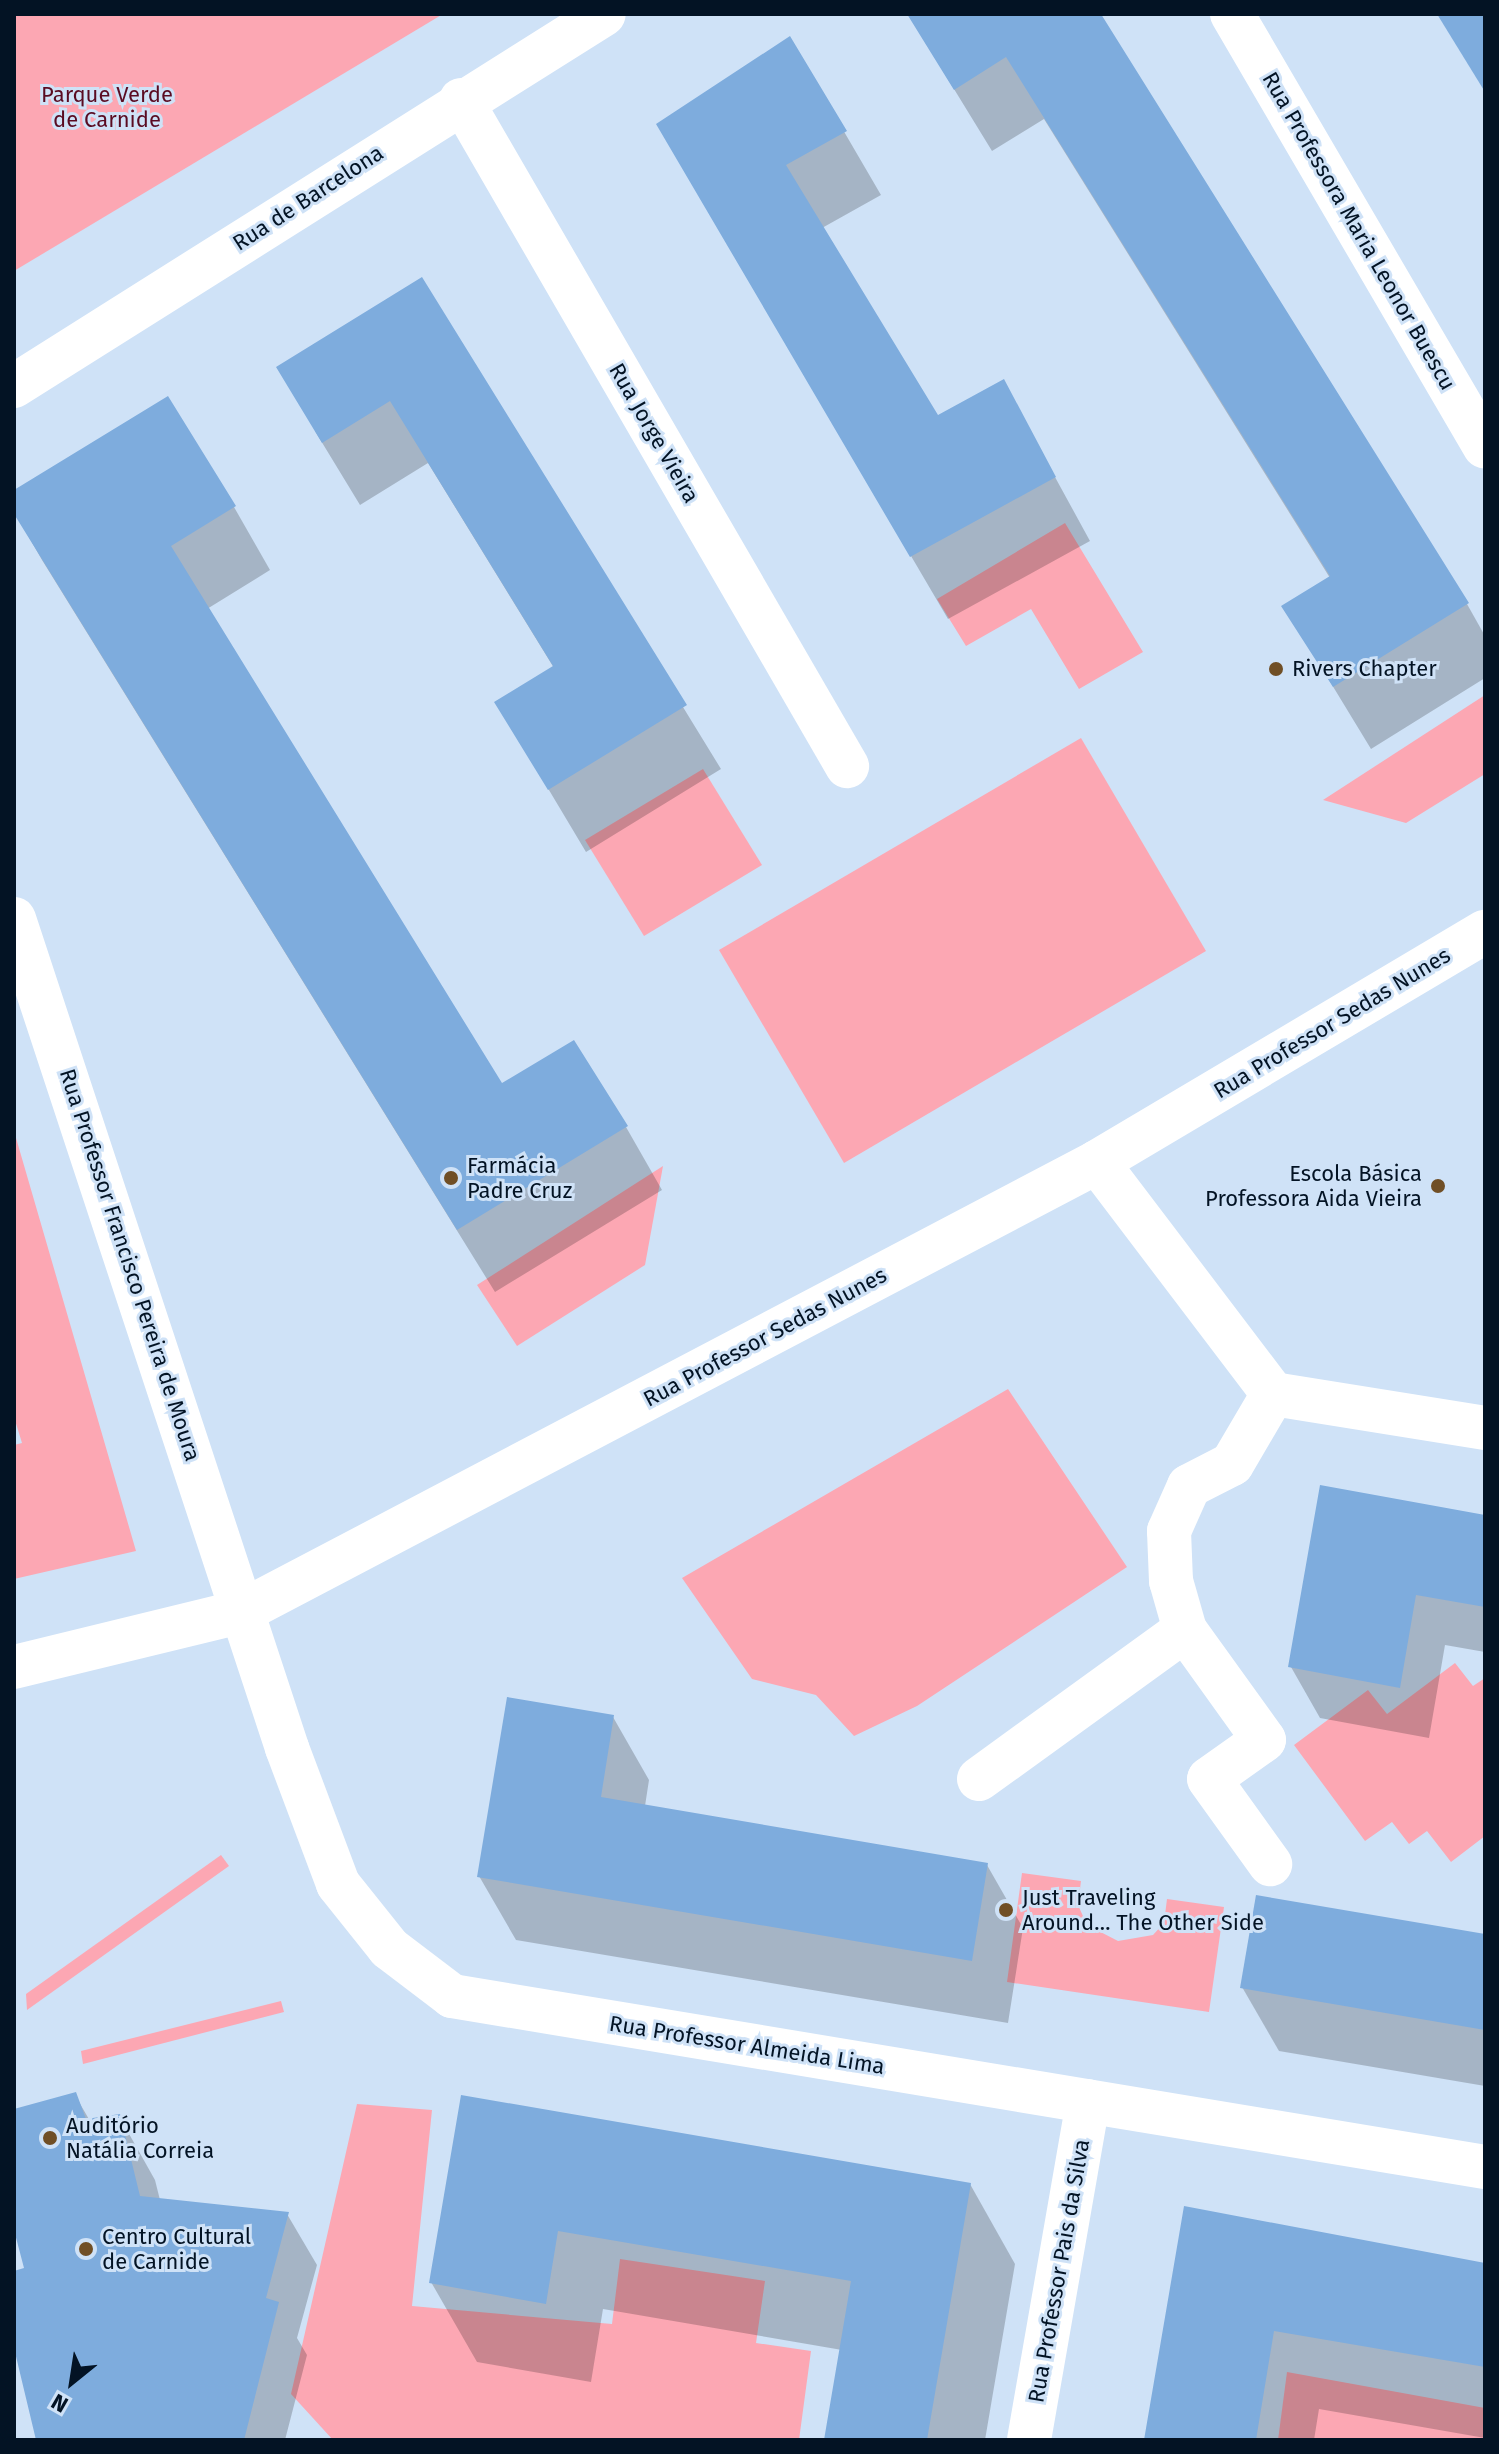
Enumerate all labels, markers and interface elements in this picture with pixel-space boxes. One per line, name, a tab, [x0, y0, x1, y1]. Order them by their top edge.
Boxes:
street label: Rua Professora Maria Leonor Buescu	[1257, 67, 1461, 395]
park label: Parque Verde de Carnide	[41, 81, 173, 132]
street label: Rua de Barcelona	[228, 139, 388, 257]
street label: Rua Jorge Vieira	[603, 358, 705, 508]
place label: Rivers Chapter	[1292, 656, 1437, 682]
marker: Rivers Chapter	[1267, 660, 1285, 678]
street label: Rua Professor Sedas Nunes	[1209, 942, 1455, 1104]
street label: Rua Professor Francisco Pereira de Moura	[54, 1065, 206, 1465]
place label: Farmácia Padre Cruz	[467, 1152, 572, 1204]
place label: Escola Básica Professora Aida Vieira	[1205, 1160, 1422, 1212]
marker: Farmácia Padre Cruz	[442, 1169, 460, 1187]
marker: Escola Básica Professora Aida Vieira	[1429, 1177, 1447, 1195]
street label: Rua Professor Sedas Nunes	[639, 1262, 891, 1412]
place label: Just Traveling Around… The Other Side	[1022, 1884, 1264, 1936]
marker: Just Traveling Around… The Other Side	[997, 1901, 1015, 1919]
street label: Rua Professor Almeida Lima	[607, 2010, 887, 2080]
place label: Auditório Natália Correia	[66, 2112, 214, 2164]
marker: Auditório Natália Correia	[41, 2129, 59, 2147]
street label: Rua Professor Pais da Silva	[1023, 2137, 1095, 2405]
place label: Centro Cultural de Carnide	[102, 2223, 251, 2274]
marker: Centro Cultural de Carnide	[77, 2240, 95, 2258]
north arrow	[32, 2342, 112, 2422]
text: N	[47, 2388, 73, 2419]

